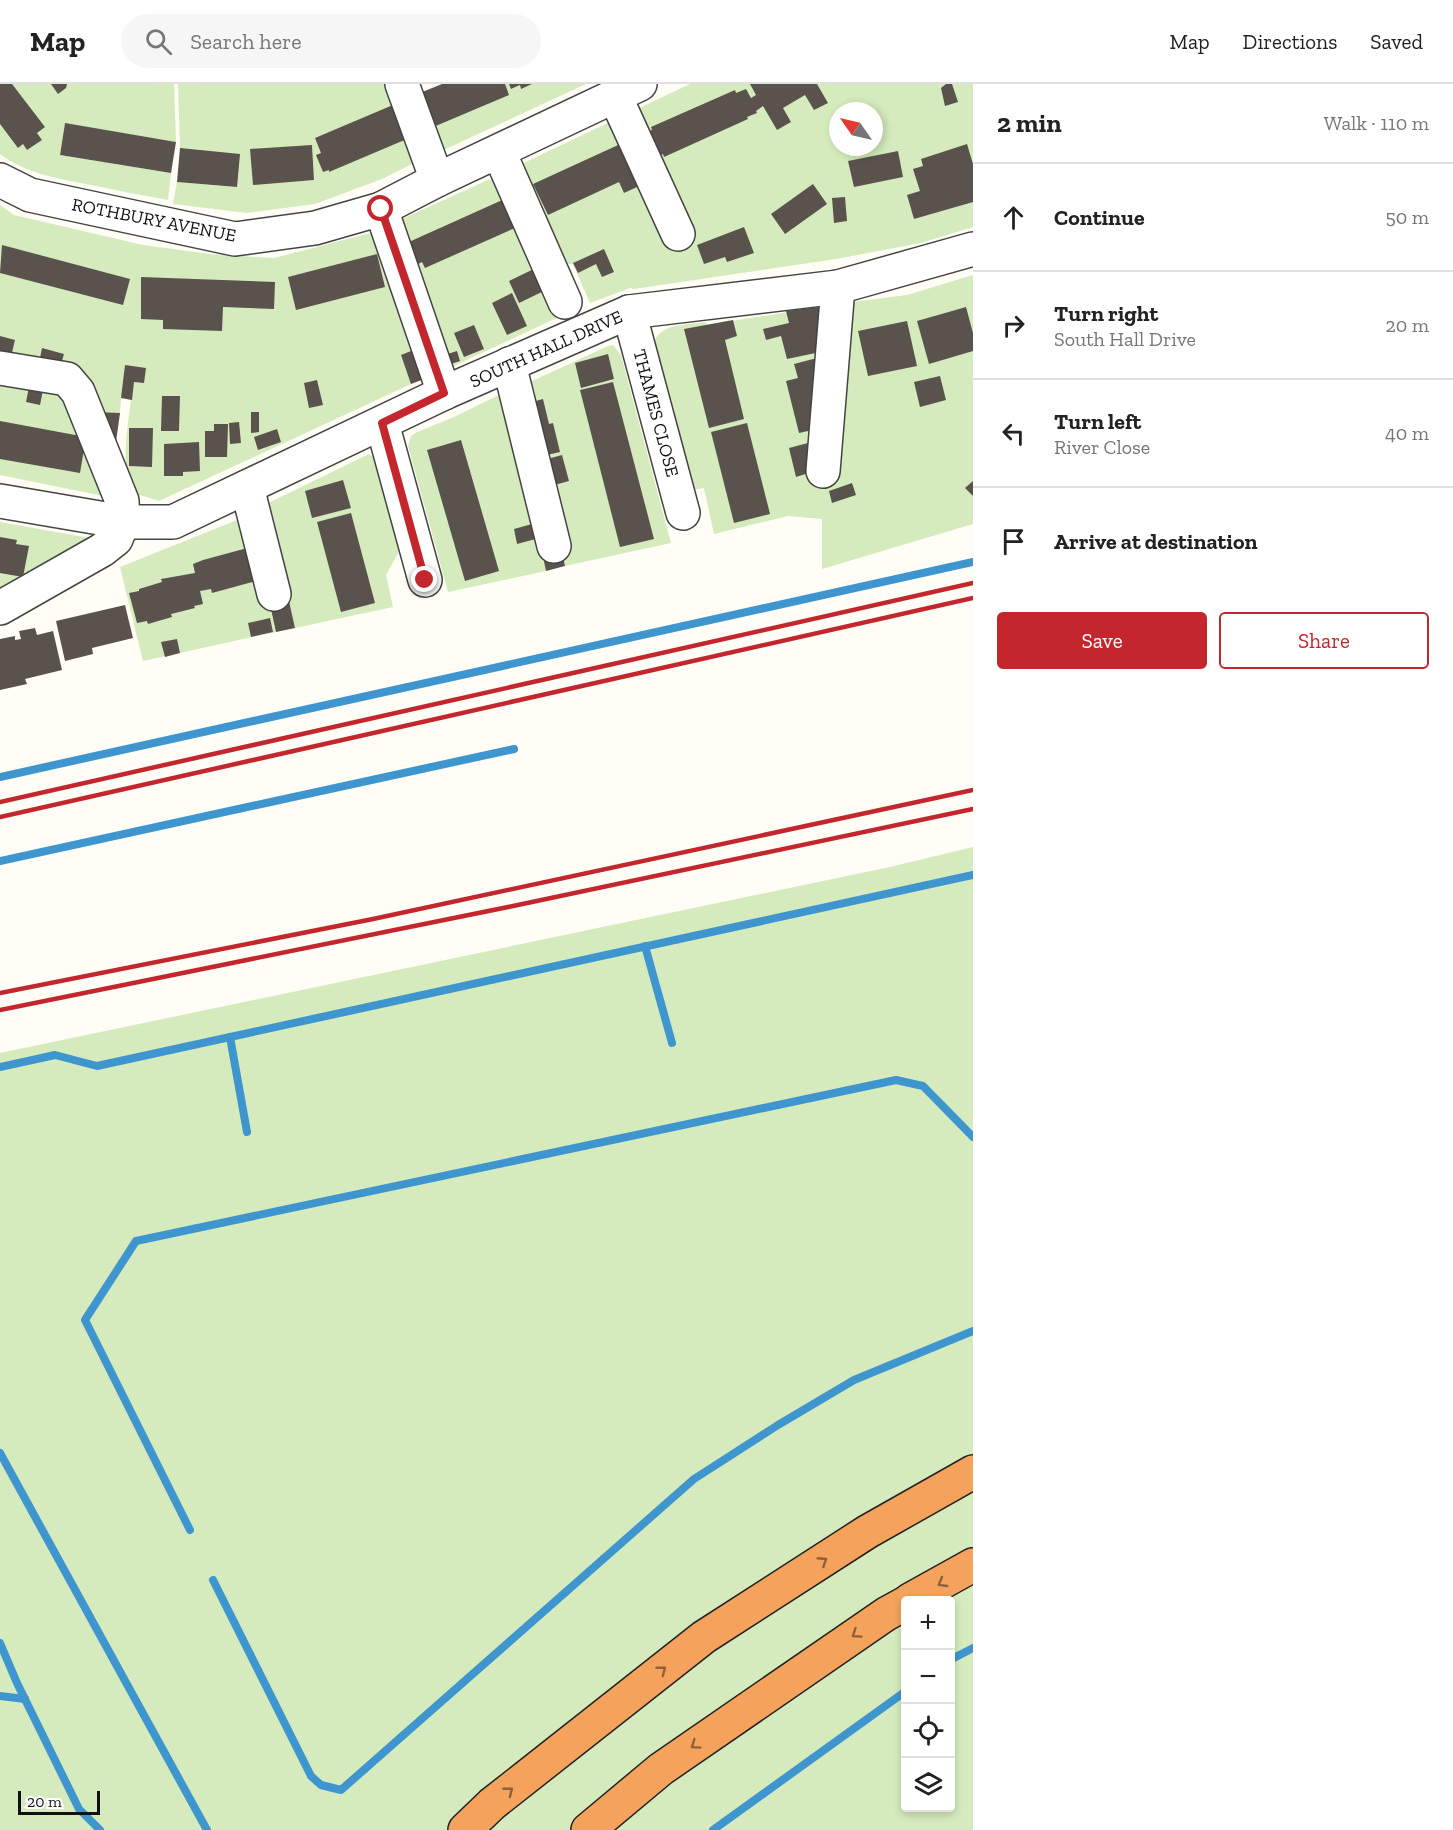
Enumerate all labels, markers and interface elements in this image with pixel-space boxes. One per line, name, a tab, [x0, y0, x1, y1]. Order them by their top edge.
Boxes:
search box	[121, 14, 541, 68]
text: Map	[30, 25, 85, 58]
icon: search	[142, 25, 175, 58]
text: Search here	[190, 28, 302, 55]
text: Map	[1170, 29, 1210, 54]
text: Directions	[1243, 29, 1337, 54]
text: Saved	[1370, 29, 1423, 54]
north arrow	[829, 102, 883, 156]
text: 2 min	[997, 107, 1062, 139]
text: Walk · 110 m	[1324, 111, 1429, 135]
street label: ROTHBURY AVENUE	[70, 193, 238, 247]
route start	[367, 195, 393, 221]
icon: ahead	[997, 201, 1030, 234]
text: Continue	[1054, 204, 1145, 231]
text: 50 m	[1385, 205, 1429, 229]
text: Turn right	[1054, 300, 1158, 327]
street label: SOUTH HALL DRIVE	[466, 306, 626, 392]
icon: right	[997, 309, 1030, 342]
text: 20 m	[1385, 313, 1429, 337]
text: South Hall Drive	[1054, 327, 1196, 351]
street label: THAMES CLOSE	[628, 347, 684, 479]
text: Turn left	[1054, 408, 1141, 435]
icon: left	[997, 417, 1030, 450]
text: 40 m	[1385, 421, 1429, 445]
text: River Close	[1054, 435, 1150, 459]
icon: arrive	[997, 525, 1030, 558]
text: Arrive at destination	[1054, 528, 1257, 555]
route end	[411, 566, 437, 592]
button: Save	[997, 612, 1207, 669]
button: Share	[1219, 612, 1429, 669]
one-way arrow	[817, 1556, 827, 1568]
one-way arrow	[937, 1576, 948, 1587]
map controls	[901, 1596, 955, 1812]
button: +	[901, 1596, 955, 1650]
one-way arrow	[852, 1627, 862, 1639]
button: −	[901, 1650, 955, 1704]
one-way arrow	[655, 1666, 666, 1677]
button: locate	[901, 1704, 955, 1758]
one-way arrow	[691, 1738, 702, 1749]
button: layers	[901, 1758, 955, 1812]
one-way arrow	[502, 1787, 513, 1798]
scale bar	[18, 1788, 100, 1816]
text: 20 m	[27, 1792, 62, 1811]

